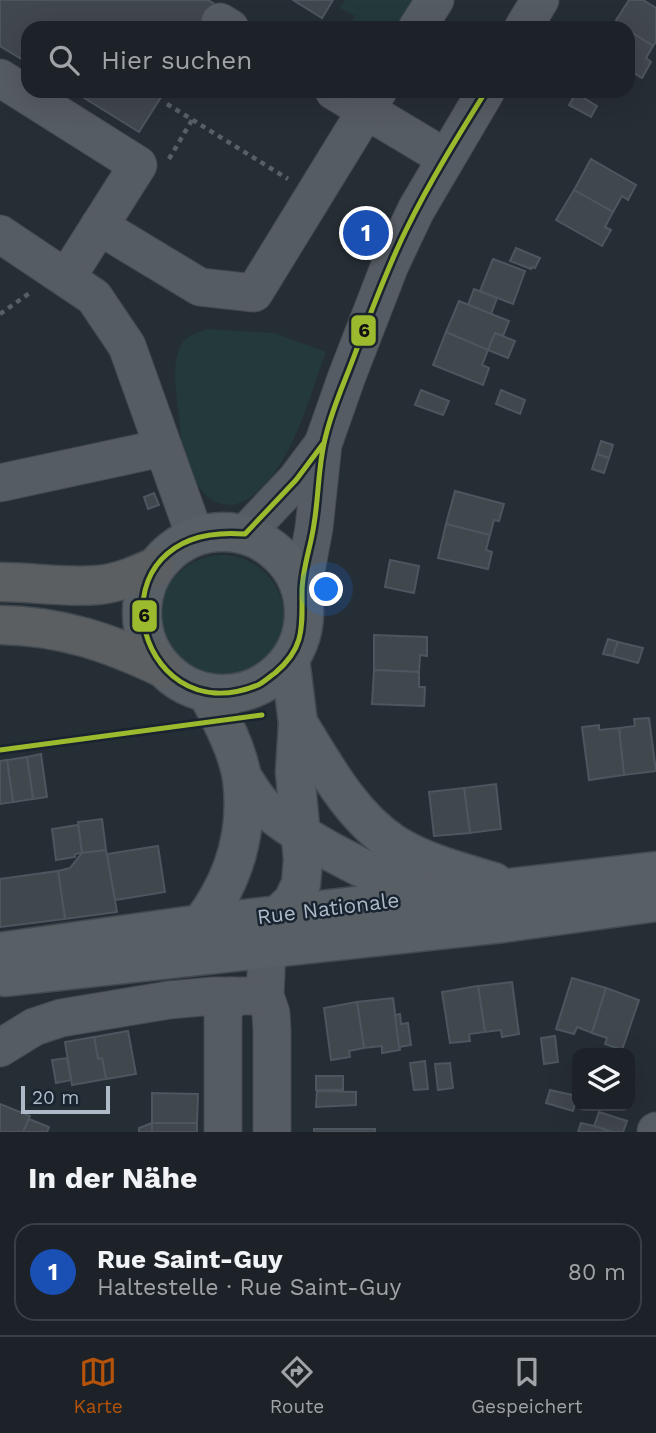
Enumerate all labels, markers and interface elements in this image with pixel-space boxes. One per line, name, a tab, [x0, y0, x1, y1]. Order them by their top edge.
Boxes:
search box	[21, 21, 635, 98]
icon: search	[45, 41, 83, 79]
text: Hier suchen	[101, 45, 252, 75]
pin: 1	[343, 207, 389, 259]
line badge: 6	[350, 314, 377, 347]
text: 6	[358, 319, 370, 342]
your location	[309, 572, 343, 606]
line badge: 6	[131, 599, 158, 633]
text: 6	[138, 604, 150, 627]
street label: Rue Nationale	[255, 887, 401, 929]
map controls	[572, 1048, 635, 1111]
button: layers	[572, 1048, 635, 1111]
scale bar	[21, 1083, 110, 1115]
text: 20 m	[32, 1086, 79, 1109]
text: In der Nähe	[28, 1160, 197, 1195]
text: Rue Saint-Guy	[97, 1244, 283, 1274]
text: 1	[48, 1259, 58, 1286]
text: 80 m	[568, 1259, 626, 1286]
text: Haltestelle · Rue Saint-Guy	[97, 1274, 401, 1301]
tab: Karte	[74, 1353, 123, 1418]
tab: Route	[270, 1353, 324, 1418]
tab: Gespeichert	[471, 1353, 582, 1418]

